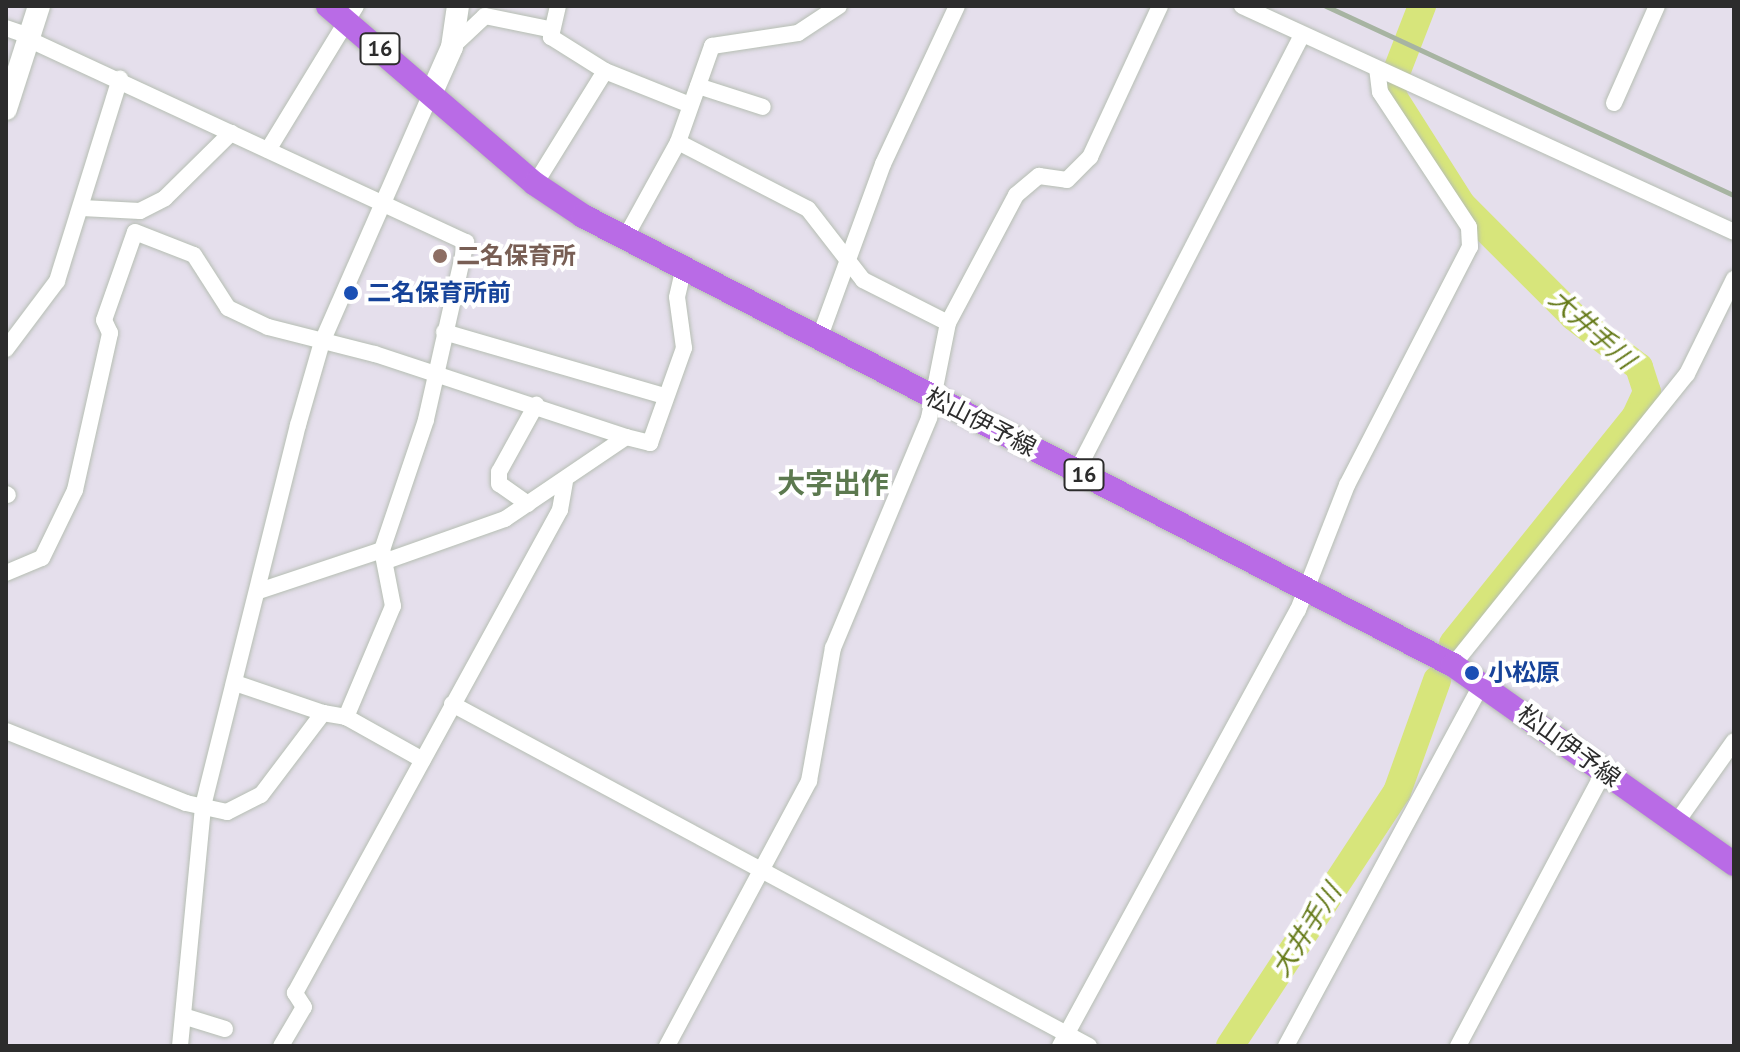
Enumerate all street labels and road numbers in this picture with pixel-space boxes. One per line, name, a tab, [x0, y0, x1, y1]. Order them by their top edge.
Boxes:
road number: 16	[358, 31, 402, 67]
street label: 松山伊予線	[921, 382, 1041, 462]
road number: 16	[1062, 457, 1106, 493]
street label: 松山伊予線	[1512, 699, 1626, 793]

